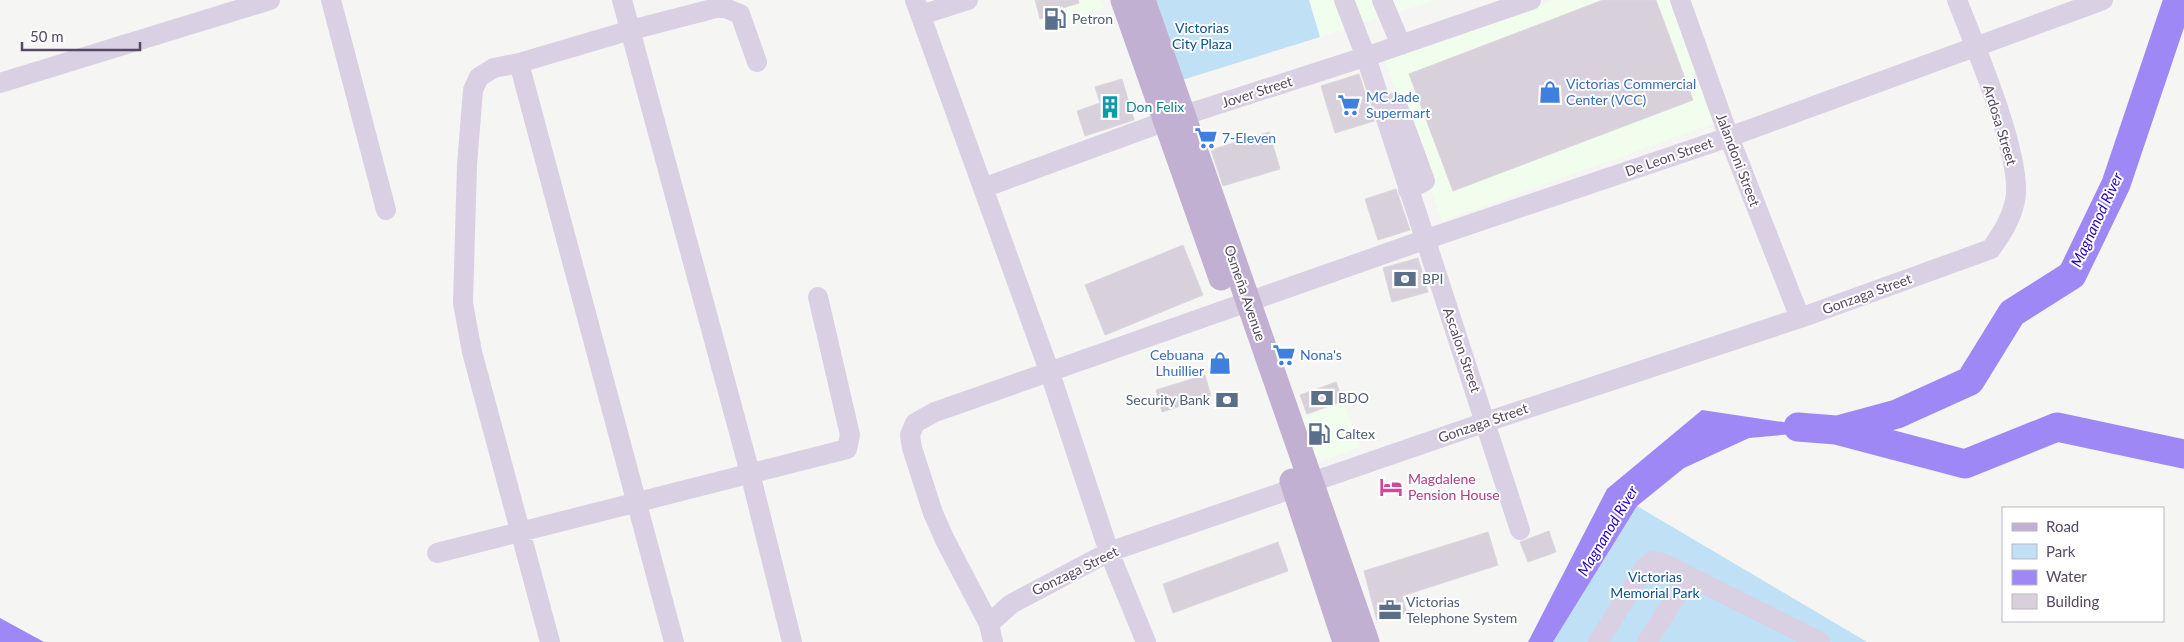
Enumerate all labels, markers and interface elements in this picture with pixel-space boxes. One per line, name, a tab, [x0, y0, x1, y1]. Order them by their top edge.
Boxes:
fuel station icon: Petron	[1042, 6, 1068, 32]
place label: Petron	[1072, 10, 1113, 27]
park label: Victorias City Plaza	[1172, 19, 1232, 52]
scale bar	[22, 20, 140, 52]
text: 50 m	[30, 27, 64, 45]
street label: Jover Street	[1219, 72, 1294, 111]
place label: Victorias Commercial Center (VCC)	[1566, 75, 1696, 108]
shop icon: Victorias Commercial Center (VCC)	[1537, 79, 1563, 105]
street label: Ardosa Street	[1980, 82, 2021, 167]
place label: MC Jade Supermart	[1366, 88, 1430, 121]
supermarket icon: MC Jade Supermart	[1336, 92, 1362, 118]
building icon: Don Felix	[1097, 94, 1123, 120]
place label: Don Felix	[1126, 98, 1184, 115]
street label: Jalandoni Street	[1713, 111, 1764, 209]
supermarket icon: 7-Eleven	[1193, 125, 1219, 151]
place label: 7-Eleven	[1222, 129, 1276, 146]
street label: De Leon Street	[1623, 134, 1715, 180]
water label: Magnanod River	[2066, 169, 2126, 270]
street label: Osmeña Avenue	[1221, 243, 1270, 343]
bank icon: BPI	[1392, 266, 1418, 292]
street label: Gonzaga Street	[1820, 269, 1914, 318]
place label: BPI	[1422, 270, 1443, 287]
street label: Ascalon Street	[1440, 305, 1485, 395]
supermarket icon: Nona's	[1271, 342, 1297, 368]
place label: Cebuana Lhuillier	[1150, 346, 1204, 379]
place label: Nona's	[1300, 346, 1342, 363]
shop icon: Cebuana Lhuillier	[1207, 350, 1233, 376]
bank icon: BDO	[1309, 385, 1335, 411]
bank icon: Security Bank	[1214, 387, 1240, 413]
place label: BDO	[1338, 389, 1369, 406]
place label: Security Bank	[1126, 391, 1211, 408]
street label: Gonzaga Street	[1436, 399, 1530, 446]
fuel station icon: Caltex	[1306, 421, 1332, 447]
place label: Caltex	[1336, 425, 1375, 442]
place label: Magdalene Pension House	[1408, 470, 1500, 503]
hotel icon: Magdalene Pension House	[1378, 474, 1404, 500]
water label: Magnanod River	[1573, 481, 1642, 579]
legend	[2002, 507, 2164, 622]
text: Road	[2046, 517, 2079, 535]
street label: Gonzaga Street	[1029, 542, 1121, 599]
text: Park	[2046, 542, 2076, 560]
text: Water	[2046, 567, 2087, 585]
park label: Victorias Memorial Park	[1610, 568, 1701, 601]
text: Building	[2046, 592, 2099, 610]
place label: Victorias Telephone System	[1406, 593, 1517, 626]
office icon: Victorias Telephone System	[1377, 597, 1403, 623]

